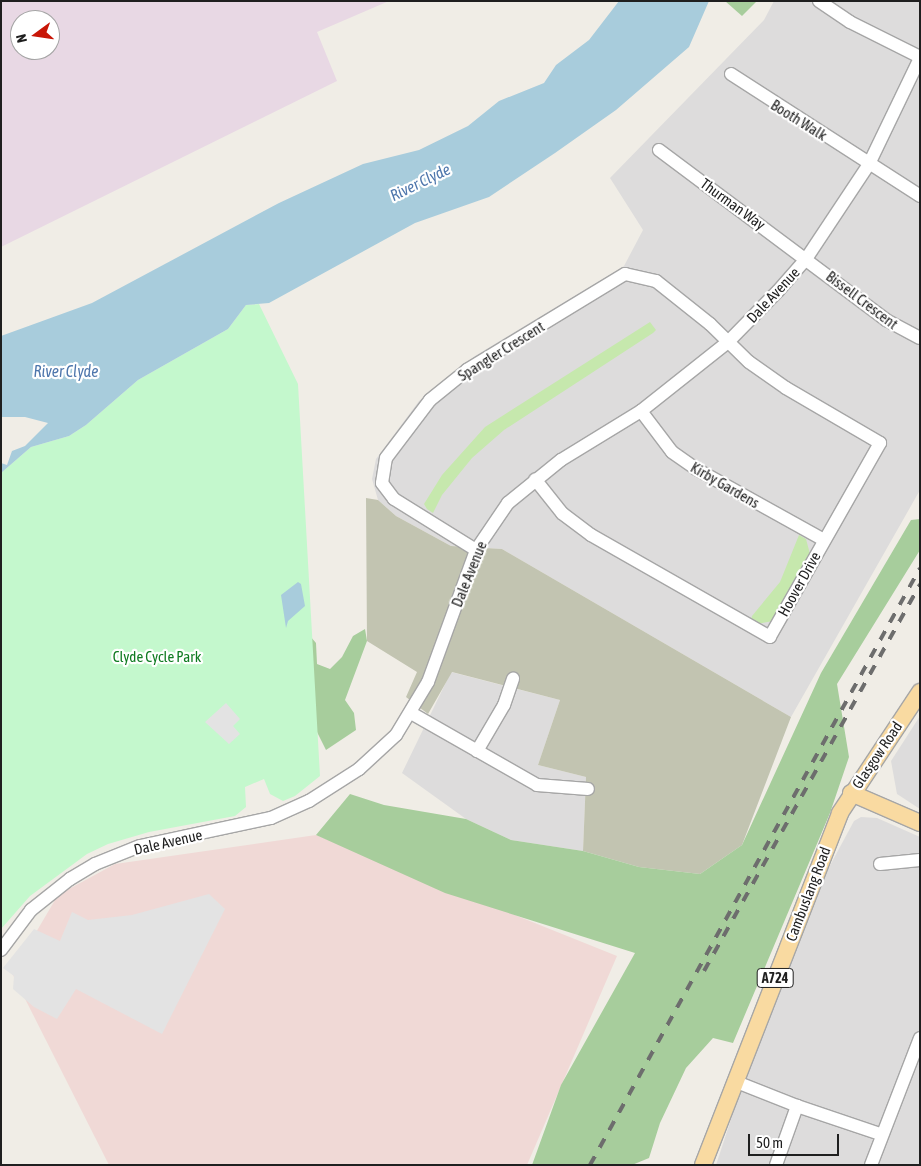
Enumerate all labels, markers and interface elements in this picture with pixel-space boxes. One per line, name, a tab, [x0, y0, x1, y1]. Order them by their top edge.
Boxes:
north arrow	[10, 10, 60, 60]
text: N	[13, 32, 30, 44]
street label: Booth Walk	[768, 96, 830, 144]
water label: River Clyde	[387, 159, 453, 205]
street label: Thurman Way	[697, 174, 769, 234]
street label: Dale Avenue	[743, 263, 803, 327]
street label: Bissell Crescent	[823, 267, 901, 333]
street label: Spangler Crescent	[454, 317, 548, 385]
water label: River Clyde	[34, 361, 98, 381]
street label: Kirby Gardens	[687, 458, 763, 512]
street label: Dale Avenue	[448, 538, 490, 610]
street label: Hoover Drive	[774, 549, 824, 619]
park label: Clyde Cycle Park	[113, 648, 201, 666]
street label: Glasgow Road	[848, 718, 906, 792]
street label: Dale Avenue	[132, 825, 204, 859]
street label: Cambuslang Road	[782, 844, 834, 944]
road number: A724	[756, 966, 794, 990]
scale bar	[751, 1124, 842, 1156]
text: 50 m	[756, 1134, 783, 1151]

